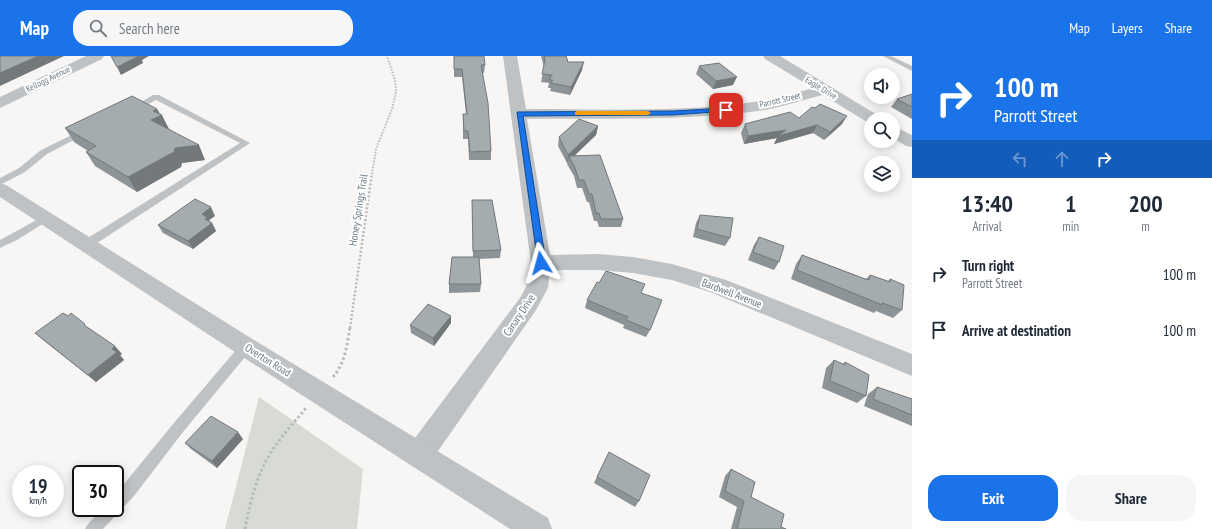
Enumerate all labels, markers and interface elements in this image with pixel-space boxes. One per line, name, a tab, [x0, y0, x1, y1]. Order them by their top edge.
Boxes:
search box	[73, 10, 353, 46]
text: Map	[20, 16, 49, 40]
icon: search	[87, 17, 109, 39]
text: Search here	[119, 19, 180, 38]
text: Map	[1069, 19, 1090, 37]
text: Layers	[1112, 19, 1143, 37]
text: Share	[1165, 19, 1192, 37]
street label: Kellogg Avenue	[24, 63, 72, 94]
map controls	[864, 68, 900, 192]
button: sound	[864, 68, 900, 104]
text: 100 m	[994, 68, 1058, 105]
icon: right	[928, 72, 980, 124]
street label: Eagle Drive	[803, 74, 840, 102]
street label: Parrott Street	[758, 89, 802, 110]
pin	[709, 93, 743, 127]
icon: arrive	[715, 99, 737, 121]
text: Parrott Street	[994, 104, 1077, 127]
button: search	[864, 112, 900, 148]
icon: left	[1009, 148, 1031, 170]
icon: ahead	[1051, 148, 1073, 170]
icon: right	[1093, 148, 1115, 170]
button: layers	[864, 156, 900, 192]
street label: Honey Springs Trail	[345, 173, 371, 247]
text: 13:40	[961, 188, 1013, 219]
text: 1	[1065, 188, 1076, 219]
text: 200	[1128, 188, 1163, 219]
text: Arrival	[972, 218, 1002, 235]
text: min	[1062, 218, 1079, 235]
text: m	[1141, 218, 1150, 235]
position arrow	[520, 242, 562, 284]
text: Turn right	[962, 256, 1014, 275]
icon: right	[928, 263, 950, 285]
text: 100 m	[1163, 265, 1196, 284]
street label: Bardwell Avenue	[700, 275, 764, 311]
text: Parrott Street	[962, 275, 1022, 292]
street label: Canary Drive	[500, 291, 538, 339]
icon: arrive	[928, 319, 950, 341]
text: Arrive at destination	[962, 321, 1071, 340]
text: 100 m	[1163, 321, 1196, 340]
street label: Overton Road	[242, 340, 294, 380]
speed limit sign: 30	[72, 465, 124, 517]
text: 19	[28, 473, 48, 499]
button: Exit	[928, 475, 1058, 521]
button: Share	[1066, 475, 1196, 521]
text: km/h	[29, 494, 47, 507]

